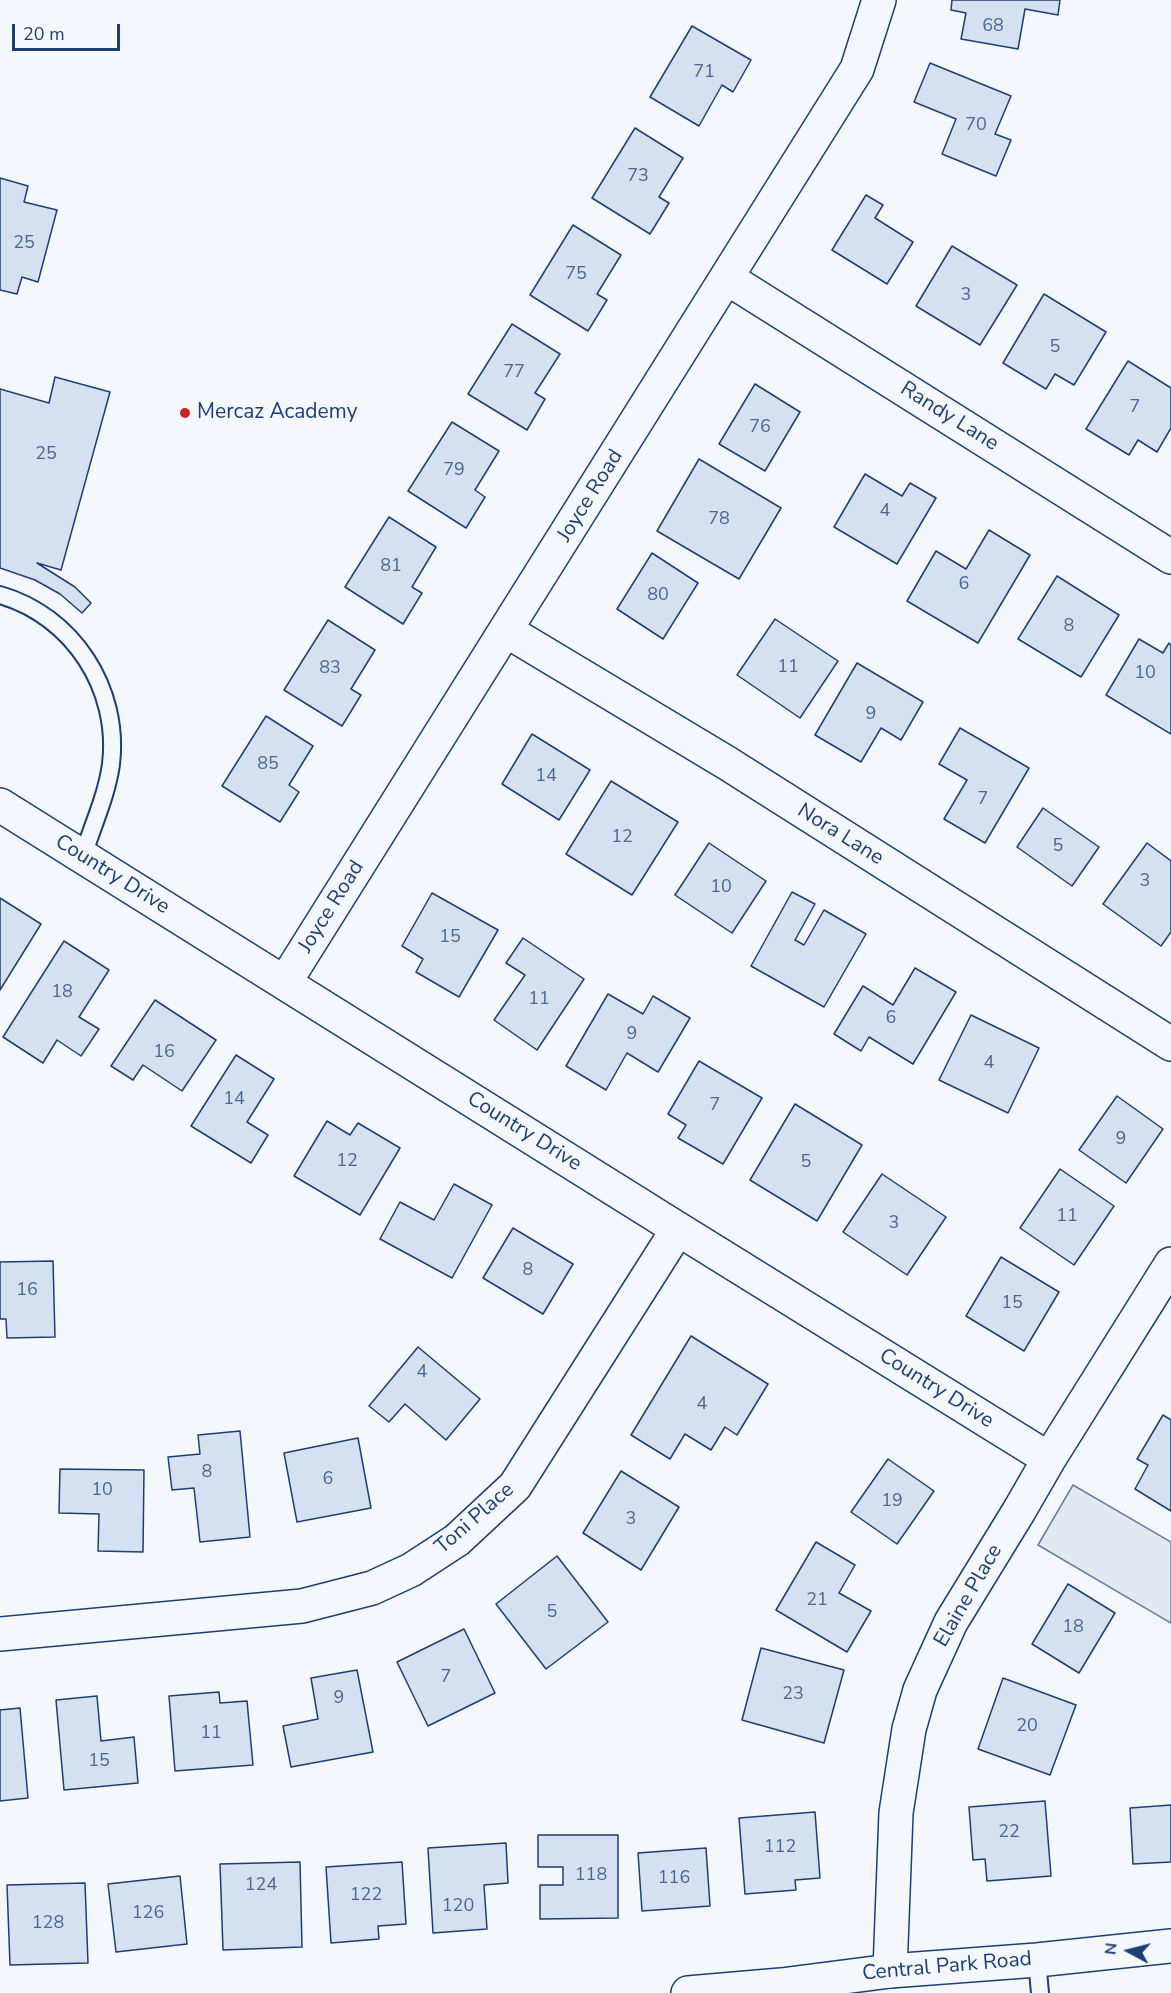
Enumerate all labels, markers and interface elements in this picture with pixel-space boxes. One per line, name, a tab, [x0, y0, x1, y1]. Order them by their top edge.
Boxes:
scale bar	[15, 12, 123, 50]
house number: 68	[982, 16, 1004, 38]
text: 20 m	[23, 22, 65, 46]
house number: 71	[693, 62, 715, 84]
house number: 70	[965, 115, 987, 137]
house number: 73	[627, 166, 649, 188]
house number: 25	[13, 233, 35, 255]
house number: 75	[565, 264, 587, 286]
house number: 3	[961, 285, 971, 307]
house number: 5	[1050, 337, 1060, 359]
house number: 77	[503, 362, 525, 384]
street label: Randy Lane	[895, 377, 1003, 457]
house number: 7	[1130, 397, 1140, 419]
place label: Mercaz Academy	[197, 400, 357, 426]
marker: Mercaz Academy	[178, 406, 192, 420]
house number: 76	[749, 417, 771, 439]
house number: 25	[35, 444, 57, 466]
street label: Joyce Road	[553, 445, 629, 547]
house number: 79	[443, 460, 465, 482]
house number: 4	[880, 501, 890, 523]
house number: 78	[708, 509, 730, 531]
house number: 81	[380, 556, 402, 578]
house number: 6	[959, 574, 969, 596]
house number: 80	[647, 585, 669, 607]
house number: 8	[1064, 616, 1074, 638]
house number: 11	[777, 657, 799, 679]
house number: 83	[319, 658, 341, 680]
house number: 10	[1134, 663, 1156, 685]
house number: 9	[866, 704, 876, 726]
house number: 85	[257, 754, 279, 776]
house number: 14	[535, 766, 557, 788]
house number: 7	[978, 789, 988, 811]
street label: Nora Lane	[792, 799, 888, 871]
house number: 12	[611, 827, 633, 849]
street label: Country Drive	[50, 830, 174, 920]
house number: 5	[1053, 836, 1063, 858]
street label: Joyce Road	[294, 856, 370, 958]
house number: 3	[1140, 871, 1150, 893]
house number: 10	[710, 877, 732, 899]
house number: 15	[439, 927, 461, 949]
house number: 18	[51, 982, 73, 1004]
house number: 11	[528, 989, 550, 1011]
house number: 6	[886, 1008, 896, 1030]
house number: 9	[627, 1024, 637, 1046]
house number: 16	[153, 1042, 175, 1064]
house number: 4	[984, 1053, 994, 1075]
street label: Country Drive	[462, 1087, 586, 1177]
house number: 14	[223, 1089, 245, 1111]
house number: 7	[710, 1095, 720, 1117]
house number: 9	[1116, 1129, 1126, 1151]
house number: 12	[336, 1151, 358, 1173]
house number: 5	[801, 1152, 811, 1174]
house number: 11	[1056, 1206, 1078, 1228]
house number: 3	[889, 1213, 899, 1235]
house number: 8	[523, 1260, 533, 1282]
house number: 16	[16, 1280, 38, 1302]
house number: 15	[1001, 1293, 1023, 1315]
street label: Country Drive	[874, 1344, 998, 1434]
house number: 4	[417, 1362, 427, 1384]
house number: 4	[697, 1394, 707, 1416]
house number: 8	[202, 1462, 212, 1484]
house number: 6	[323, 1469, 333, 1491]
street label: Toni Place	[430, 1478, 520, 1560]
house number: 10	[91, 1480, 113, 1502]
house number: 19	[881, 1491, 903, 1513]
house number: 3	[626, 1509, 636, 1531]
street label: Elaine Place	[930, 1540, 1008, 1652]
house number: 21	[806, 1590, 828, 1612]
house number: 5	[547, 1602, 557, 1624]
house number: 18	[1062, 1617, 1084, 1639]
house number: 7	[441, 1667, 451, 1689]
house number: 23	[782, 1684, 804, 1706]
house number: 9	[334, 1688, 344, 1710]
house number: 20	[1016, 1716, 1038, 1738]
house number: 11	[200, 1723, 222, 1745]
house number: 15	[88, 1751, 110, 1773]
house number: 22	[998, 1822, 1020, 1844]
house number: 112	[764, 1837, 796, 1859]
house number: 118	[575, 1865, 607, 1887]
house number: 116	[658, 1868, 690, 1890]
house number: 124	[245, 1875, 277, 1897]
house number: 122	[350, 1885, 382, 1907]
house number: 120	[442, 1896, 474, 1918]
house number: 126	[132, 1903, 164, 1925]
house number: 128	[32, 1913, 64, 1935]
north arrow	[1099, 1921, 1159, 1981]
text: N	[1099, 1942, 1123, 1956]
street label: Central Park Road	[861, 1947, 1033, 1987]

